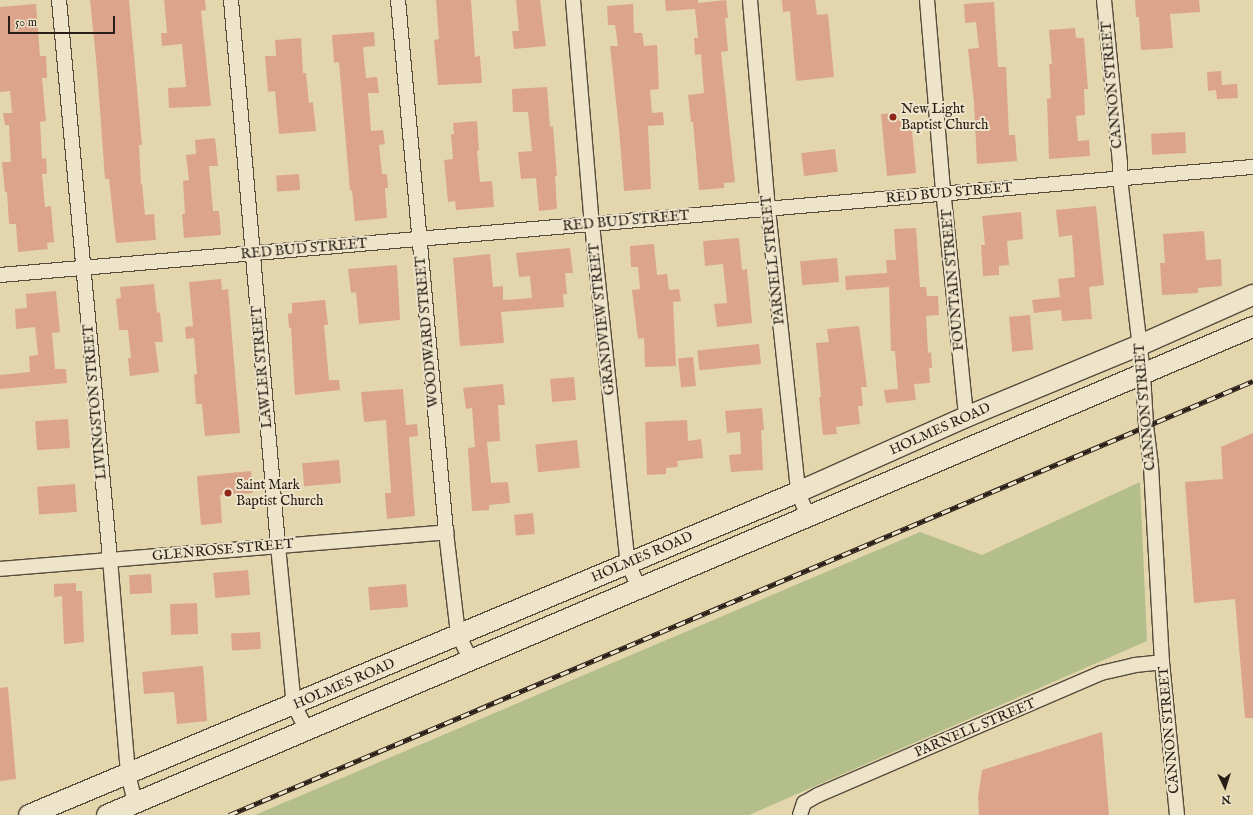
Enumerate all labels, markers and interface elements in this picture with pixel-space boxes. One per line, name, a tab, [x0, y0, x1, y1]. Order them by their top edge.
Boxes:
scale bar	[10, 8, 117, 34]
text: 50 m	[15, 15, 37, 30]
street label: CANNON STREET	[1098, 21, 1126, 149]
place label: New Light Baptist Church	[901, 101, 988, 134]
marker: New Light Baptist Church	[888, 112, 898, 122]
street label: RED BUD STREET	[885, 179, 1013, 207]
street label: PARNELL STREET	[758, 194, 788, 326]
street label: RED BUD STREET	[562, 207, 690, 235]
street label: FOUNTAIN STREET	[938, 208, 968, 352]
street label: RED BUD STREET	[240, 235, 368, 263]
street label: GRANDVIEW STREET	[586, 242, 618, 396]
street label: WOODWARD STREET	[412, 256, 442, 408]
street label: LAWLER STREET	[248, 305, 276, 429]
street label: LIVINGSTON STREET	[80, 324, 110, 480]
street label: CANNON STREET	[1131, 343, 1159, 471]
street label: HOLMES ROAD	[887, 399, 993, 459]
place label: Saint Mark Baptist Church	[236, 477, 323, 510]
marker: Saint Mark Baptist Church	[223, 488, 233, 498]
street label: HOLMES ROAD	[589, 528, 695, 586]
street label: GLENROSE STREET	[151, 535, 295, 565]
street label: HOLMES ROAD	[291, 655, 397, 713]
street label: CANNON STREET	[1155, 666, 1183, 794]
street label: PARNELL STREET	[912, 695, 1038, 761]
north arrow	[1205, 767, 1245, 807]
text: N	[1221, 792, 1231, 806]

